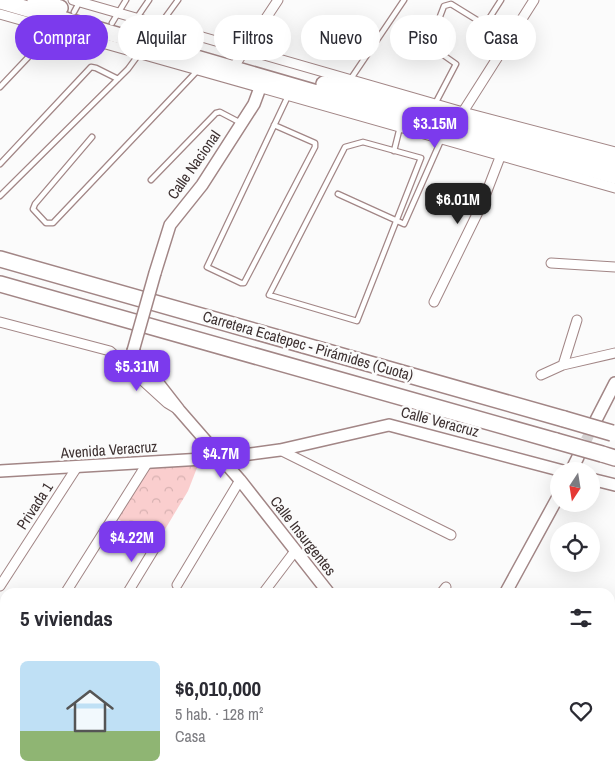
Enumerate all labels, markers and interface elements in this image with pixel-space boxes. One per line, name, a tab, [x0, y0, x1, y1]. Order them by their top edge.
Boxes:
chip: Comprar	[15, 15, 108, 60]
chip: Alquilar	[118, 15, 204, 60]
chip: Filtros	[214, 15, 291, 60]
chip: Nuevo	[301, 15, 380, 60]
chip: Piso	[390, 15, 456, 60]
chip: Casa	[466, 15, 536, 60]
pin: $3.15M	[394, 106, 476, 149]
text: $3.15M	[413, 112, 457, 134]
street label: Calle Nacional	[162, 126, 225, 203]
pin: $6.01M	[417, 182, 499, 225]
text: $6.01M	[436, 188, 480, 210]
street label: Carretera Ecatepec - Pirámides (Cuota)	[200, 305, 416, 386]
pin: $5.31M	[96, 350, 178, 392]
text: $5.31M	[115, 355, 159, 377]
street label: Calle Veracruz	[399, 401, 481, 442]
street label: Avenida Veracruz	[59, 436, 158, 463]
pin: $4.7M	[186, 436, 256, 479]
text: $4.7M	[203, 442, 239, 464]
north arrow	[550, 462, 600, 512]
map controls	[550, 462, 600, 572]
street label: Privada 1	[11, 478, 58, 534]
street label: Calle Insurgentes	[266, 492, 341, 580]
pin: $4.22M	[91, 520, 173, 563]
button: locate	[550, 522, 600, 572]
text: $4.22M	[110, 526, 154, 548]
text: 5 viviendas	[20, 604, 113, 633]
icon: filters	[567, 604, 595, 632]
text: $6,010,000	[175, 674, 261, 703]
icon: home	[60, 681, 120, 741]
icon: heart	[567, 697, 595, 725]
text: 5 hab. · 128 m²	[175, 703, 263, 725]
text: Casa	[175, 725, 206, 747]

